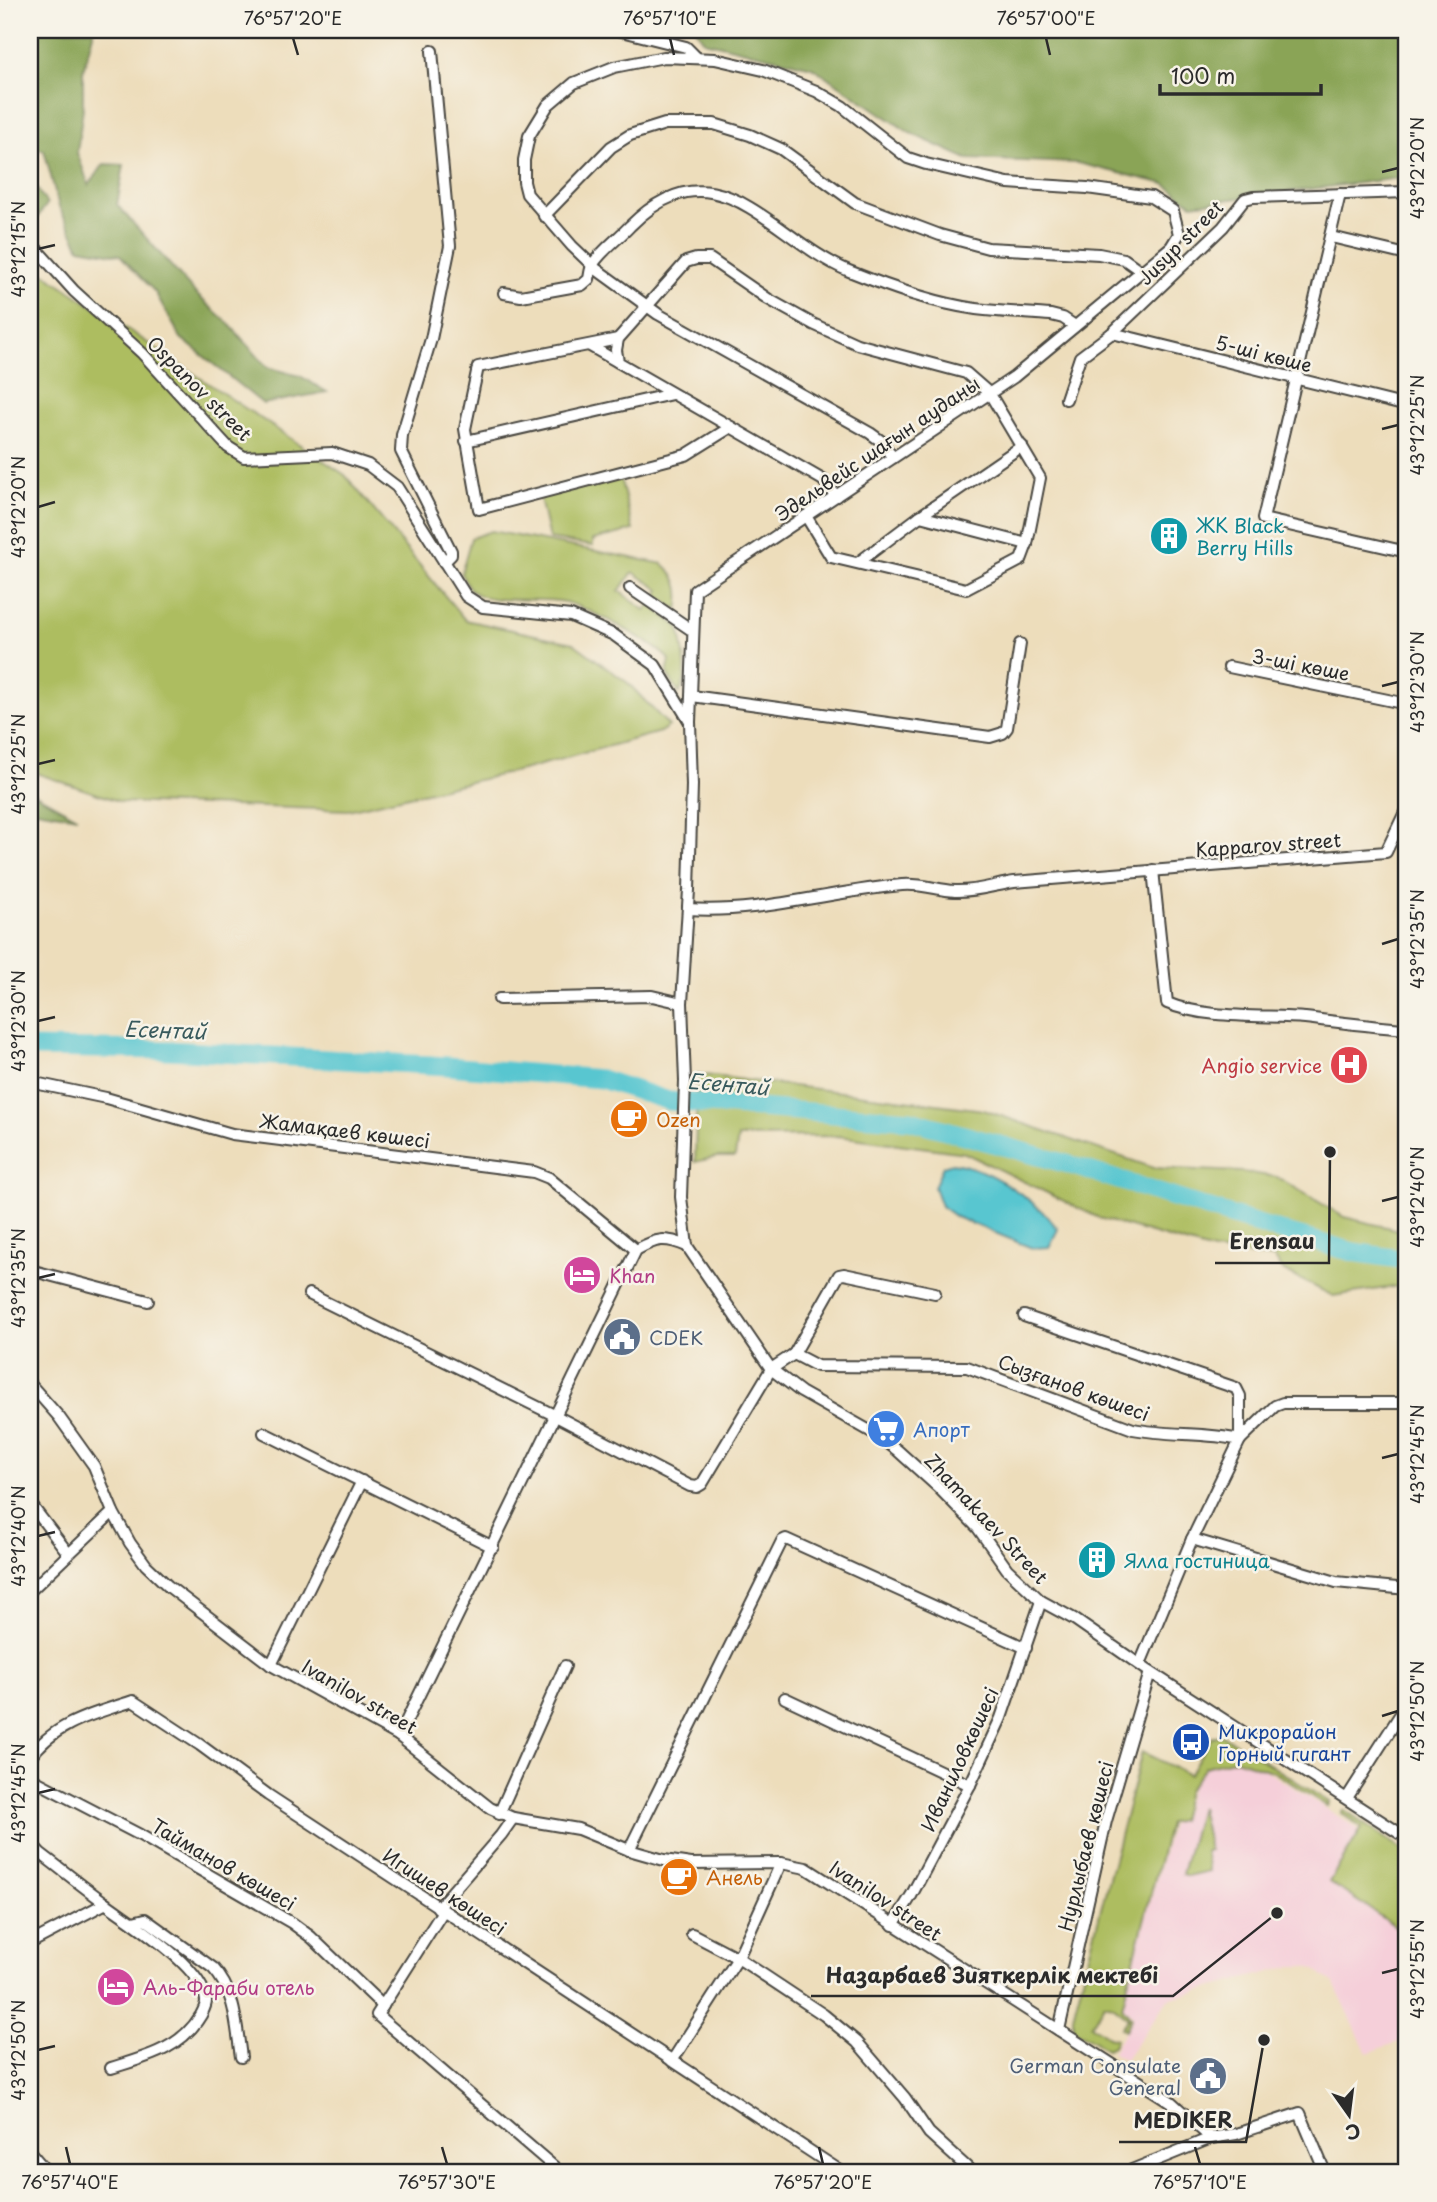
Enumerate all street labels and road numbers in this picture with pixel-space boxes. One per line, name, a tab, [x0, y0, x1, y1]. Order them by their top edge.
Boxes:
street label: Jusyp street	[1131, 193, 1229, 291]
street label: 5-ші көше	[1213, 328, 1315, 378]
street label: Ospanov street	[141, 329, 259, 447]
street label: Эдельвейс шағын ауданы	[769, 369, 985, 527]
street label: 3-ші көше	[1250, 641, 1352, 687]
street label: Kapparov street	[1194, 825, 1342, 863]
street label: Жамақаев көшесі	[258, 1106, 432, 1154]
street label: Сызғанов көшесі	[994, 1347, 1154, 1427]
street label: Zhamakaev Street	[919, 1446, 1055, 1590]
street label: Ivanilov street	[297, 1652, 423, 1741]
street label: Иваниловкөшесі	[913, 1682, 1005, 1836]
street label: Нурлыбаев көшесі	[1050, 1758, 1120, 1934]
street label: Тайманов көшесі	[146, 1811, 302, 1917]
street label: Игишев көшесі	[378, 1841, 512, 1941]
street label: Ivanilov street	[824, 1853, 948, 1947]

